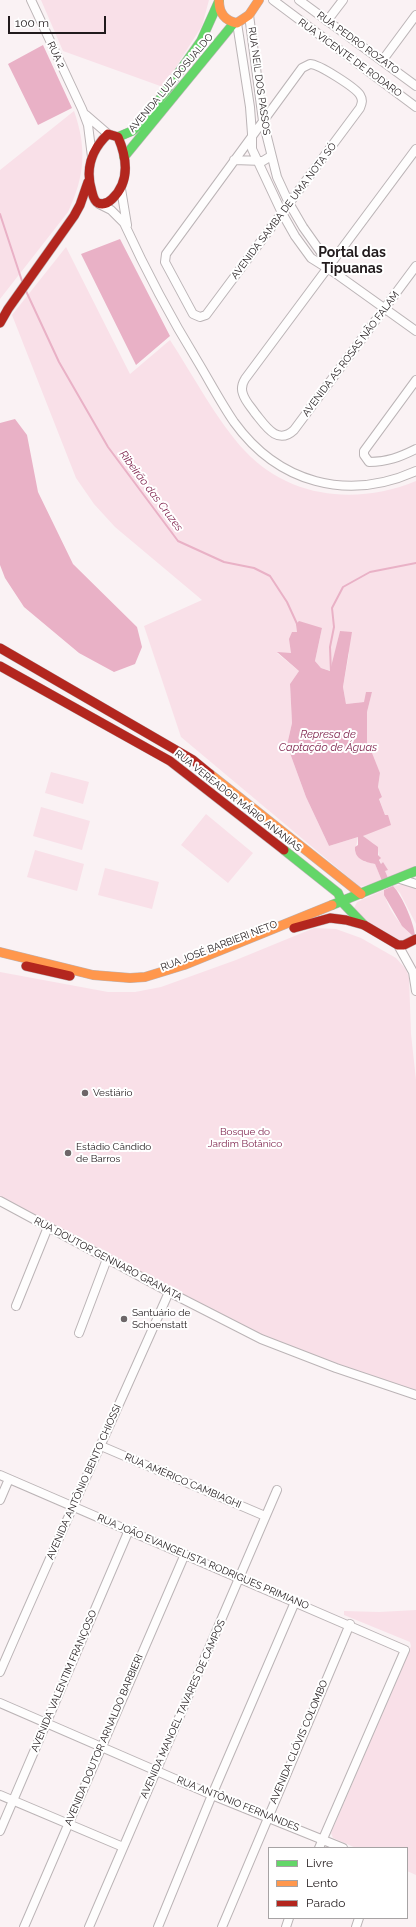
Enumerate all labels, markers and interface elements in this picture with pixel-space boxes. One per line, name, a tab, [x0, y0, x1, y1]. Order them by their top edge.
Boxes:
scale bar	[10, 8, 108, 34]
street label: RUA PEDRO ROZATO	[315, 9, 401, 77]
text: 100 m	[15, 16, 49, 30]
street label: RUA VICENTE DE RODARO	[296, 16, 404, 100]
street label: RUA NEIL DOS PASSOS	[245, 26, 273, 136]
street label: AVENIDA LUIZ DOSUALDO	[126, 31, 216, 135]
street label: RUA 2	[45, 40, 67, 70]
street label: AVENIDA SAMBA DE UMA NOTA SÓ	[229, 141, 339, 281]
district label: Portal das Tipuanas	[318, 245, 386, 278]
street label: AVENIDA AS ROSAS NÃO FALAM	[300, 289, 402, 419]
water label: Ribeirão das Cruzes	[116, 448, 186, 534]
water label: Represa de Captação de Águas	[279, 728, 377, 754]
street label: RUA VEREADOR MÁRIO ANANIAS	[172, 748, 304, 854]
street label: RUA JOSÉ BARBIERI NETO	[159, 918, 279, 974]
place label: Vestiário	[93, 1087, 132, 1099]
marker: Vestiário	[80, 1088, 90, 1098]
park label: Bosque do Jardim Botânico	[208, 1126, 282, 1150]
place label: Estádio Cândido de Barros	[76, 1141, 151, 1164]
marker: Estádio Cândido de Barros	[63, 1148, 73, 1158]
street label: RUA DOUTOR GENNARO GRANATA	[32, 1215, 184, 1303]
place label: Santuário de Schoenstatt	[132, 1307, 190, 1330]
marker: Santuário de Schoenstatt	[119, 1314, 129, 1324]
street label: AVENIDA ANTÔNIO BENTO CHIOSSI	[44, 1402, 124, 1562]
street label: RUA AMÉRICO CAMBIAGHI	[123, 1451, 243, 1511]
street label: RUA JOÃO EVANGELISTA RODRIGUES PRIMIANO	[95, 1512, 311, 1612]
street label: AVENIDA VALENTIM FRANÇOSO	[29, 1608, 99, 1754]
street label: AVENIDA MANOEL TAVARES DE CAMPOS	[138, 1618, 228, 1800]
street label: AVENIDA DOUTOR ARNALDO BARBIERI	[62, 1653, 146, 1827]
street label: AVENIDA CLÓVIS COLOMBO	[267, 1678, 331, 1806]
street label: RUA ANTÔNIO FERNANDES	[175, 1774, 301, 1834]
legend	[268, 1847, 408, 1919]
text: Livre	[306, 1856, 333, 1870]
text: Lento	[306, 1876, 338, 1890]
text: Parado	[306, 1896, 345, 1910]

